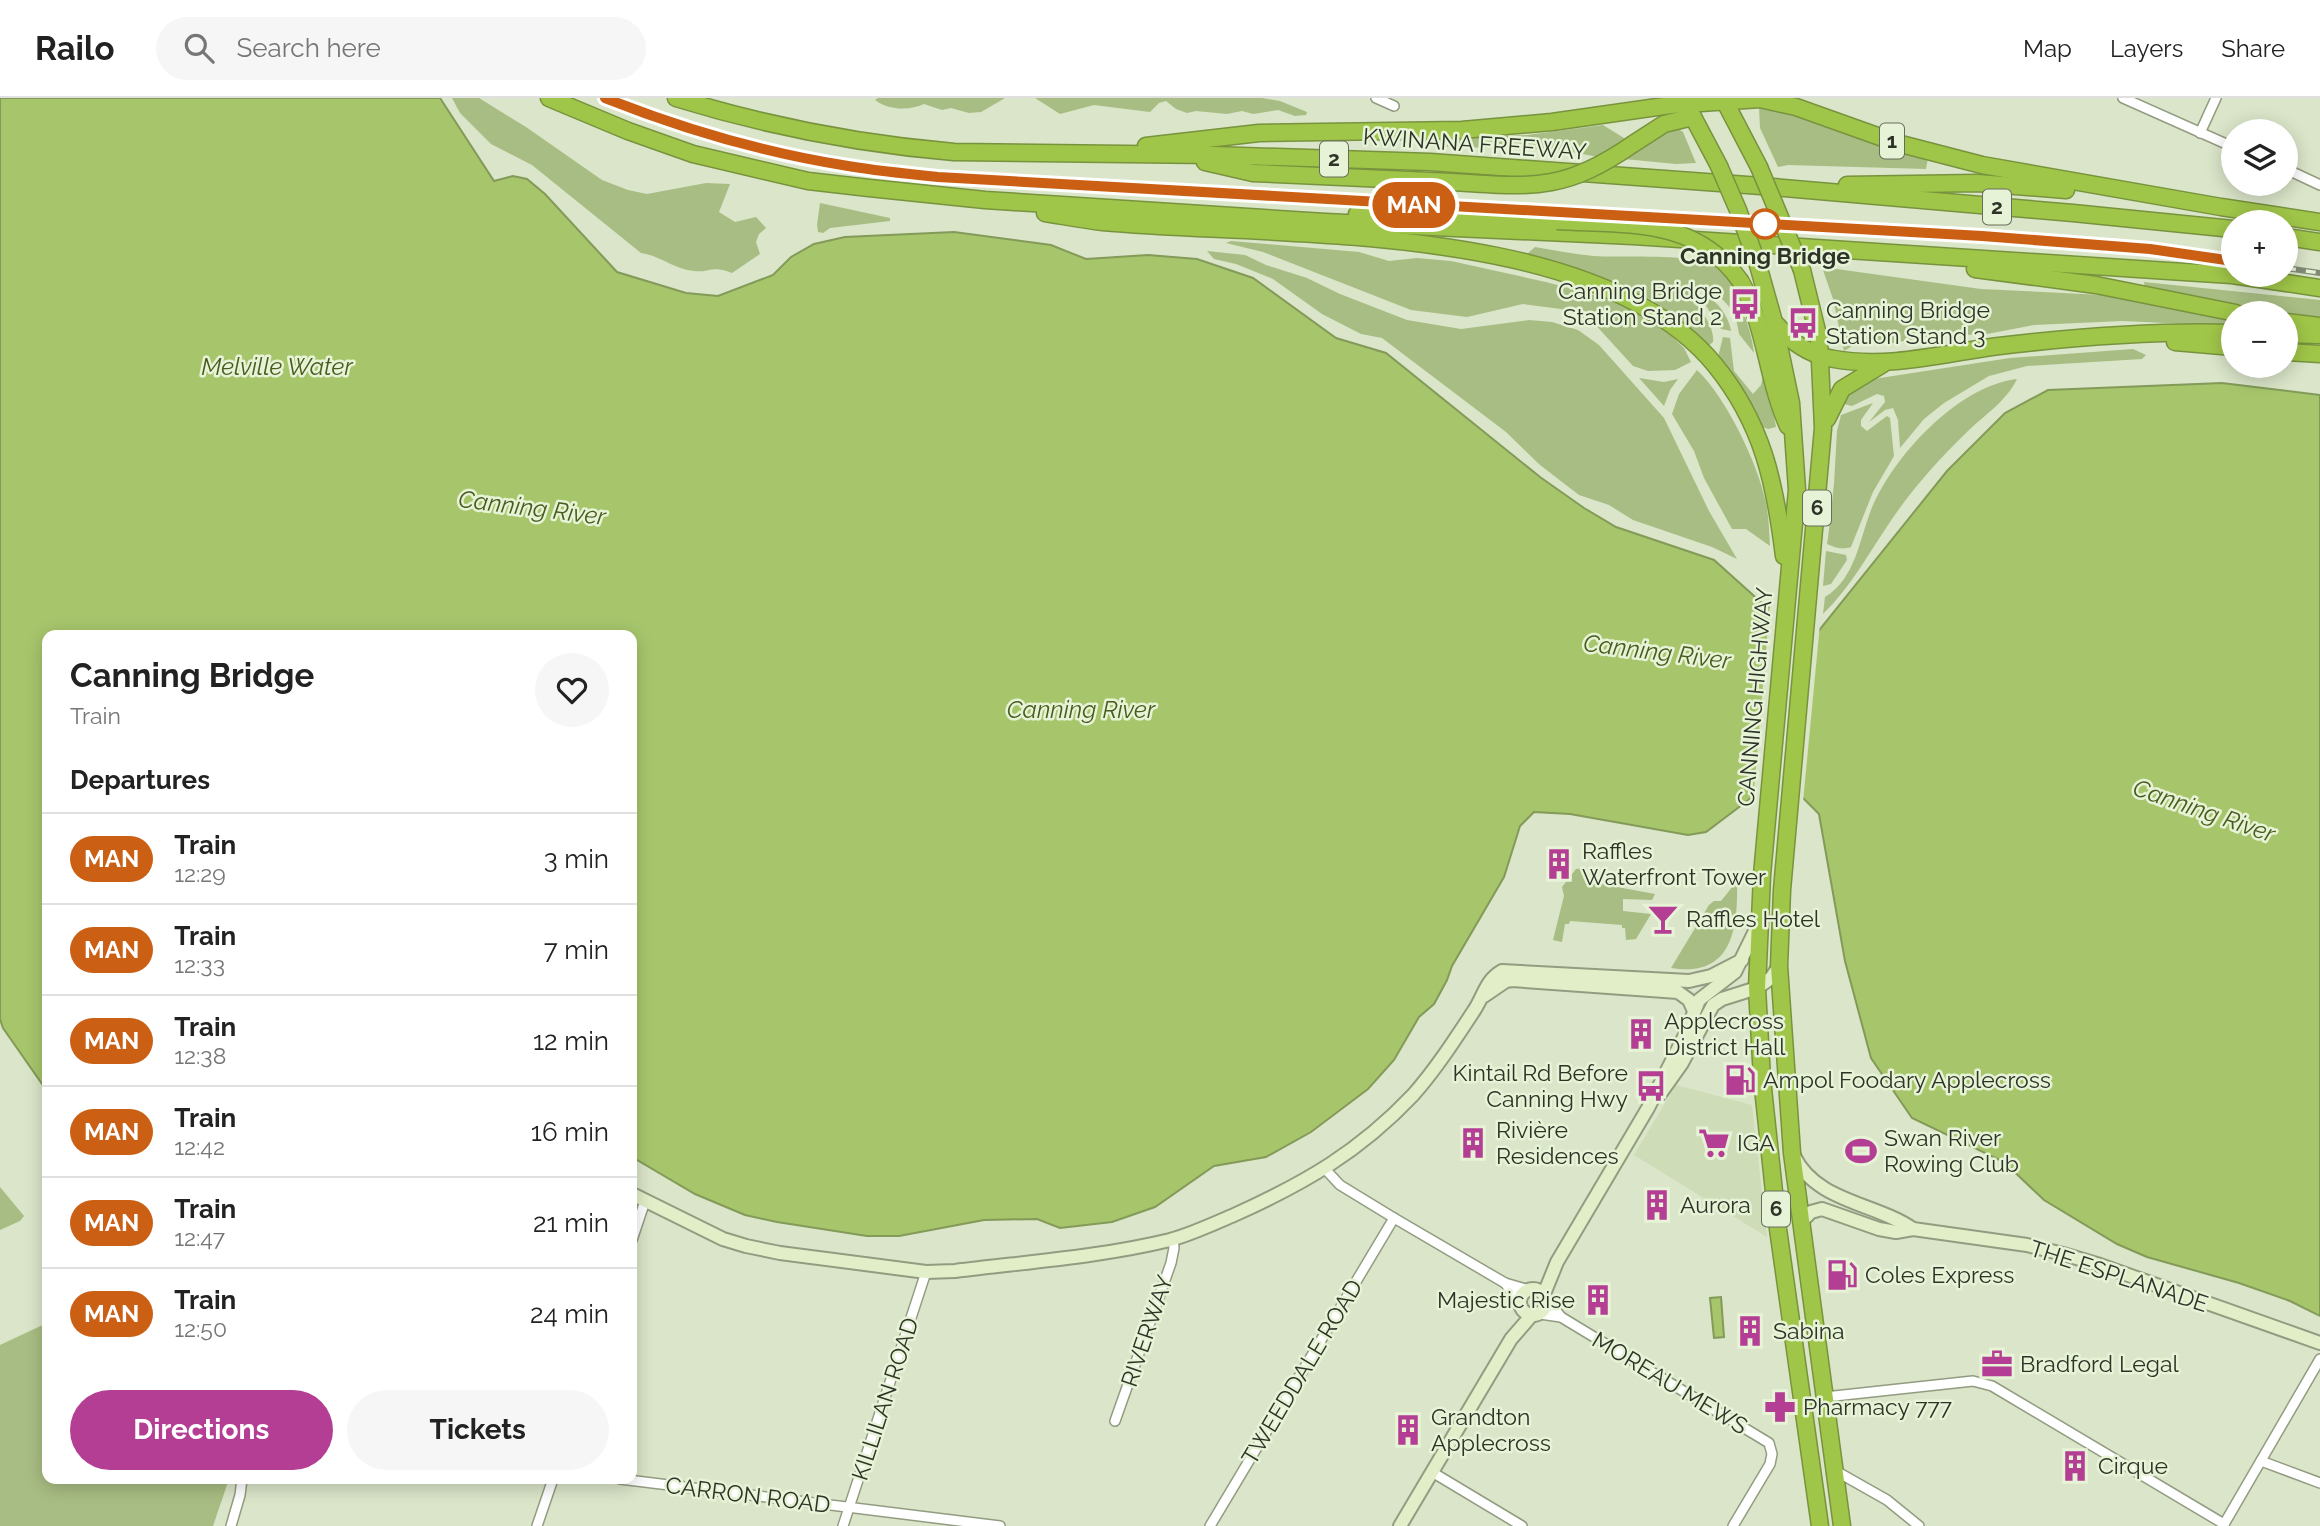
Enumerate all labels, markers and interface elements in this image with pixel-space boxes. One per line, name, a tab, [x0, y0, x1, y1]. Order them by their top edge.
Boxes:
search box	[156, 17, 646, 80]
text: Railo	[35, 29, 114, 68]
icon: search	[180, 29, 218, 67]
text: Search here	[236, 33, 381, 63]
text: Map	[2023, 34, 2072, 63]
text: Layers	[2110, 34, 2183, 63]
text: Share	[2221, 34, 2285, 63]
map controls	[2221, 119, 2298, 378]
button: layers	[2221, 119, 2298, 196]
street label: KWINANA FREEWAY	[1362, 122, 1588, 165]
road number: 1	[1880, 124, 1904, 158]
road number: 2	[1320, 141, 1348, 176]
line badge: MAN	[1374, 182, 1454, 228]
text: MAN	[1386, 190, 1442, 219]
road number: 2	[1983, 190, 2011, 224]
marker: Canning Bridge	[1750, 209, 1780, 239]
button: +	[2221, 210, 2298, 287]
place label: Canning Bridge	[1680, 242, 1850, 269]
place label: Canning Bridge Station Stand 2	[1558, 277, 1722, 330]
bus stop icon: Canning Bridge Station Stand 2	[1728, 287, 1762, 321]
place label: Canning Bridge Station Stand 3	[1826, 296, 1990, 349]
button: −	[2221, 301, 2298, 378]
bus stop icon: Canning Bridge Station Stand 3	[1786, 306, 1820, 340]
water label: Melville Water	[201, 352, 353, 381]
water label: Canning River	[457, 484, 608, 531]
road number: 6	[1803, 490, 1831, 526]
street label: CANNING HIGHWAY	[1731, 586, 1778, 808]
water label: Canning River	[1582, 628, 1733, 675]
button: heart	[535, 653, 609, 727]
text: Canning Bridge	[70, 656, 314, 695]
water label: Canning River	[1007, 695, 1156, 724]
text: Train	[70, 702, 121, 729]
text: Departures	[70, 765, 210, 795]
water label: Canning River	[2129, 773, 2280, 849]
text: Train	[174, 830, 236, 860]
place label: Raffles Waterfront Tower	[1582, 837, 1766, 890]
text: MAN	[84, 844, 139, 873]
text: 3 min	[544, 844, 609, 874]
building icon: Raffles Waterfront Tower	[1542, 847, 1576, 881]
text: 12:29	[174, 860, 226, 887]
bar icon: Raffles Hotel	[1646, 902, 1680, 936]
place label: Raffles Hotel	[1686, 905, 1821, 932]
text: Train	[174, 921, 236, 951]
text: MAN	[84, 935, 139, 964]
text: 7 min	[544, 935, 609, 965]
text: 12:33	[174, 951, 225, 978]
place label: Applecross District Hall	[1664, 1007, 1786, 1060]
text: Train	[174, 1012, 236, 1042]
building icon: Applecross District Hall	[1624, 1017, 1658, 1051]
text: MAN	[84, 1026, 139, 1055]
text: 12 min	[533, 1026, 609, 1056]
text: 12:38	[174, 1042, 226, 1069]
place label: Kintail Rd Before Canning Hwy	[1453, 1059, 1628, 1112]
fuel station icon: Ampol Foodary Applecross	[1723, 1063, 1757, 1097]
place label: Ampol Foodary Applecross	[1763, 1066, 2051, 1093]
bus stop icon: Kintail Rd Before Canning Hwy	[1634, 1069, 1668, 1103]
text: Train	[174, 1103, 236, 1133]
place label: Rivière Residences	[1496, 1116, 1619, 1169]
text: MAN	[84, 1117, 139, 1146]
text: 16 min	[531, 1117, 609, 1147]
place label: Swan River Rowing Club	[1884, 1124, 2019, 1177]
building icon: Rivière Residences	[1456, 1126, 1490, 1160]
supermarket icon: IGA	[1697, 1126, 1731, 1160]
place label: IGA	[1737, 1129, 1775, 1156]
text: 12:42	[174, 1133, 225, 1160]
sports icon: Swan River Rowing Club	[1844, 1134, 1878, 1168]
building icon: Aurora	[1640, 1188, 1674, 1222]
place label: Aurora	[1680, 1191, 1751, 1218]
road number: 6	[1762, 1192, 1790, 1226]
text: Train	[174, 1194, 236, 1224]
text: MAN	[84, 1208, 139, 1237]
text: 21 min	[533, 1208, 609, 1238]
text: 12:47	[174, 1224, 225, 1251]
street label: THE ESPLANADE	[2027, 1234, 2212, 1317]
fuel station icon: Coles Express	[1825, 1258, 1859, 1292]
place label: Coles Express	[1865, 1261, 2014, 1288]
street label: RIVERWAY	[1115, 1271, 1178, 1390]
street label: TWEEDDALE ROAD	[1236, 1274, 1367, 1469]
building icon: Majestic Rise	[1581, 1283, 1615, 1317]
text: Train	[174, 1285, 236, 1315]
place label: Majestic Rise	[1437, 1286, 1575, 1313]
text: MAN	[84, 1299, 139, 1328]
text: 24 min	[530, 1299, 609, 1329]
street label: KILLILAN ROAD	[846, 1314, 924, 1484]
building icon: Sabina	[1733, 1314, 1767, 1348]
text: 12:50	[174, 1315, 227, 1342]
place label: Sabina	[1773, 1317, 1845, 1344]
street label: MOREAU MEWS	[1588, 1326, 1753, 1440]
office icon: Bradford Legal	[1980, 1347, 2014, 1381]
place label: Bradford Legal	[2020, 1350, 2179, 1377]
button: Directions	[70, 1390, 333, 1470]
button: Tickets	[347, 1390, 609, 1470]
pharmacy icon: Pharmacy 777	[1763, 1390, 1797, 1424]
place label: Pharmacy 777	[1803, 1393, 1953, 1420]
place label: Grandton Applecross	[1431, 1403, 1551, 1456]
building icon: Grandton Applecross	[1391, 1413, 1425, 1447]
building icon: Cirque	[2058, 1449, 2092, 1483]
place label: Cirque	[2098, 1452, 2168, 1479]
street label: CARRON ROAD	[664, 1471, 832, 1518]

